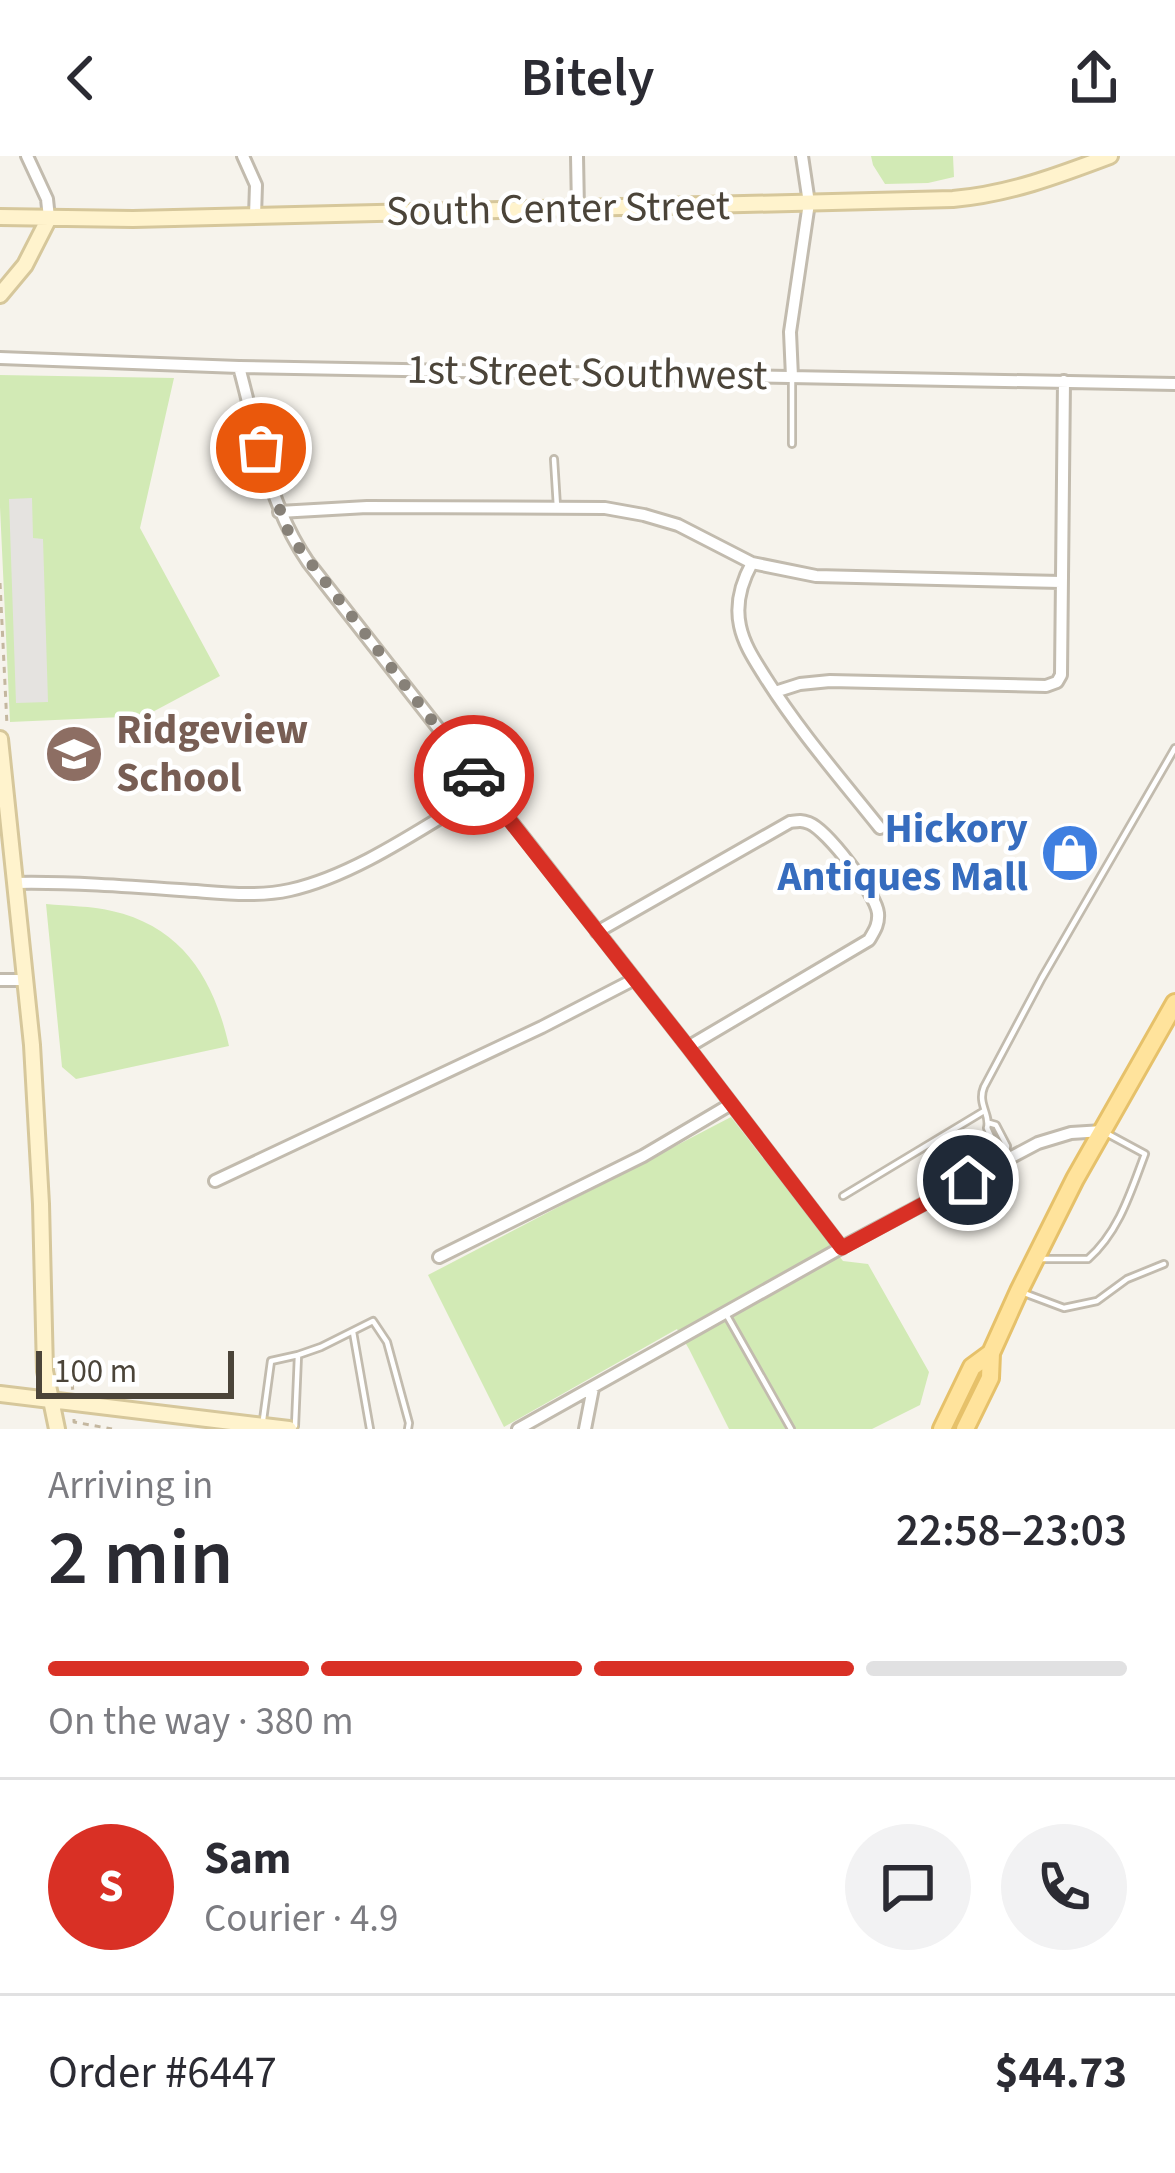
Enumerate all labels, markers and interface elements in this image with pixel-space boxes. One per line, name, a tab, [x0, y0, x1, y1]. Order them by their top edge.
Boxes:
text: Bitely	[521, 40, 654, 117]
icon: back	[48, 45, 114, 111]
icon: share	[1061, 45, 1127, 111]
street label: South Center Street	[386, 176, 730, 242]
street label: 1st Street Southwest	[406, 340, 768, 406]
pin	[210, 397, 312, 499]
icon: bag	[228, 415, 294, 481]
place label: Ridgeview School	[116, 700, 308, 808]
courier	[414, 715, 534, 835]
school or university icon: Ridgeview School	[43, 723, 105, 785]
icon: car	[441, 742, 507, 808]
place label: Hickory Antiques Mall	[776, 799, 1028, 907]
shop icon: Hickory Antiques Mall	[1039, 822, 1101, 884]
pin	[917, 1129, 1019, 1231]
icon: home	[935, 1147, 1001, 1213]
scale bar	[36, 1345, 234, 1398]
text: 100 m	[54, 1348, 137, 1395]
text: Arriving in	[48, 1458, 213, 1514]
text: 22:58–23:03	[896, 1499, 1127, 1563]
text: 2 min	[48, 1503, 233, 1614]
text: On the way · 380 m	[48, 1694, 354, 1750]
button: chat	[845, 1824, 971, 1950]
button: phone	[1001, 1824, 1127, 1950]
text: Sam	[204, 1827, 291, 1891]
text: S	[98, 1855, 124, 1919]
text: Courier · 4.9	[204, 1891, 398, 1947]
text: Order #6447	[48, 2041, 277, 2105]
text: $44.73	[995, 2041, 1127, 2105]

